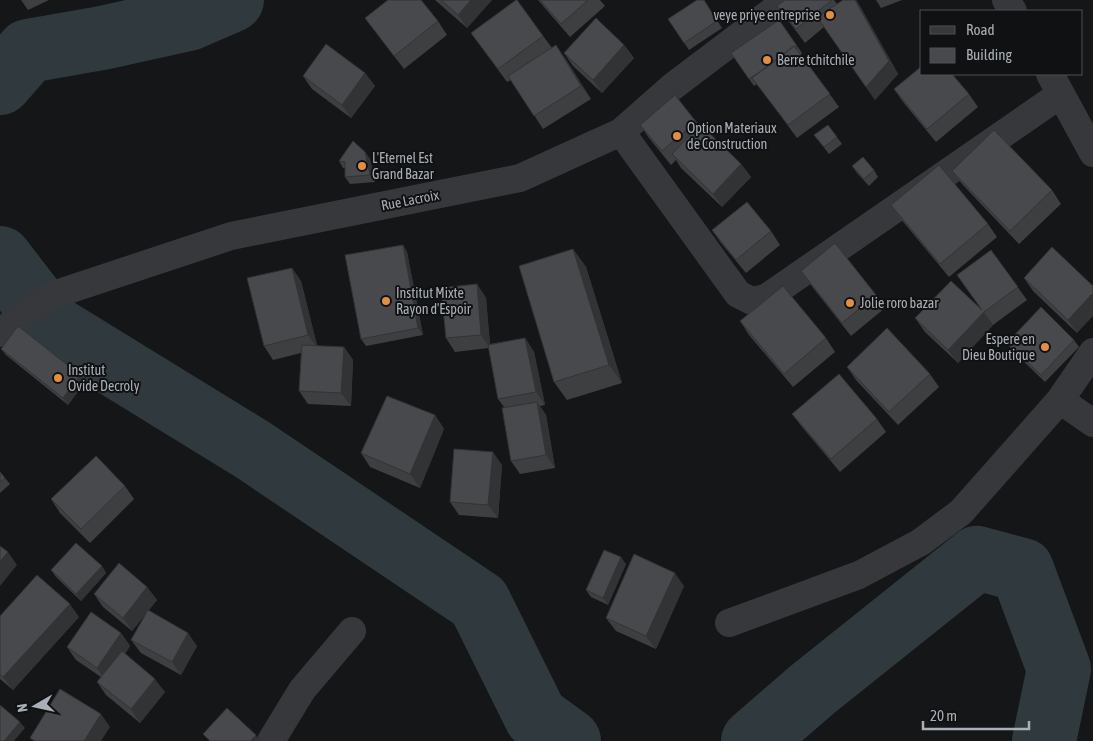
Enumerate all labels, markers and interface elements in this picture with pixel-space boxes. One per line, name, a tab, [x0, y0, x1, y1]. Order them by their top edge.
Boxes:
place label: veye priye entreprise	[713, 7, 820, 23]
marker: veye priye entreprise	[824, 9, 836, 21]
legend	[920, 10, 1083, 75]
text: Road	[966, 21, 995, 38]
text: Building	[966, 46, 1012, 63]
place label: Berre tchitchile	[777, 52, 855, 68]
marker: Berre tchitchile	[761, 54, 773, 66]
place label: Option Materiaux de Construction	[687, 120, 777, 152]
marker: Option Materiaux de Construction	[671, 130, 683, 142]
place label: L'Eternel Est Grand Bazar	[372, 150, 435, 182]
marker: L'Eternel Est Grand Bazar	[356, 160, 368, 172]
street label: Rue Lacroix	[380, 186, 441, 213]
place label: Institut Mixte Rayon d'Espoir	[396, 285, 472, 317]
marker: Institut Mixte Rayon d'Espoir	[380, 295, 392, 307]
place label: Jolie roro bazar	[860, 295, 939, 311]
marker: Jolie roro bazar	[844, 297, 856, 309]
place label: Espere en Dieu Boutique	[962, 331, 1035, 363]
marker: Espere en Dieu Boutique	[1039, 341, 1051, 353]
place label: Institut Ovide Decroly	[68, 362, 140, 394]
marker: Institut Ovide Decroly	[52, 372, 64, 384]
north arrow	[10, 681, 60, 731]
scale bar	[923, 698, 1029, 730]
text: N	[14, 703, 31, 713]
text: 20 m	[930, 707, 957, 724]

